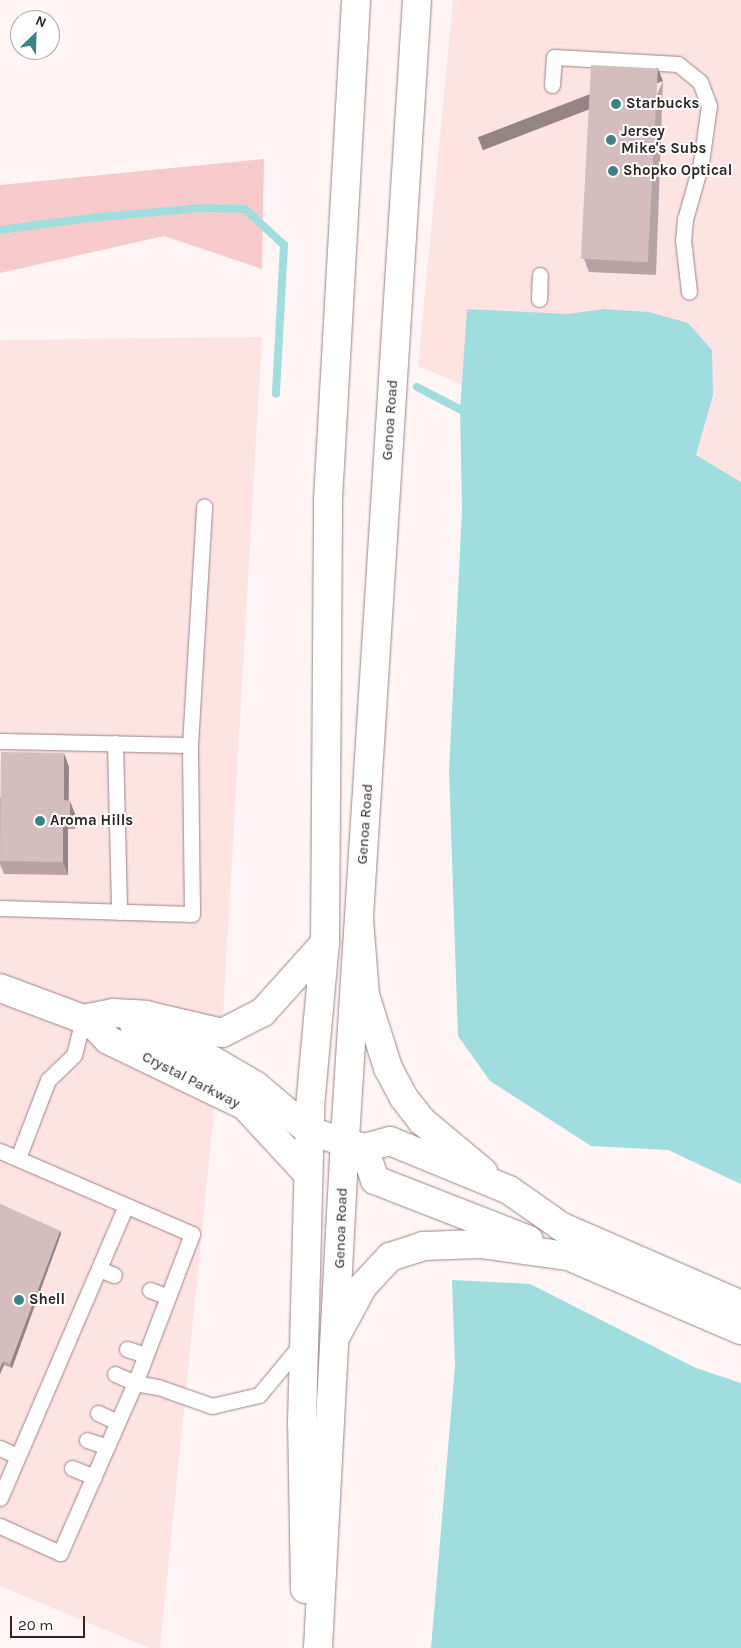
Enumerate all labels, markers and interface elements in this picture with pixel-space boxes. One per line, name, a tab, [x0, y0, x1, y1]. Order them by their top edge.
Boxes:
north arrow	[10, 10, 60, 60]
text: N	[33, 12, 49, 32]
place label: Starbucks	[626, 95, 699, 113]
marker: Starbucks	[610, 98, 622, 110]
place label: Jersey Mike's Subs	[621, 122, 706, 157]
marker: Jersey Mike's Subs	[605, 134, 617, 146]
place label: Shopko Optical	[623, 162, 732, 180]
marker: Shopko Optical	[607, 165, 619, 177]
street label: Genoa Road	[378, 379, 402, 461]
street label: Genoa Road	[353, 783, 377, 865]
place label: Aroma Hills	[50, 812, 133, 830]
marker: Aroma Hills	[34, 815, 46, 827]
street label: Crystal Parkway	[139, 1048, 243, 1112]
street label: Genoa Road	[331, 1187, 351, 1269]
place label: Shell	[29, 1291, 65, 1309]
marker: Shell	[13, 1294, 25, 1306]
scale bar	[12, 1606, 88, 1638]
text: 20 m	[18, 1616, 53, 1634]

